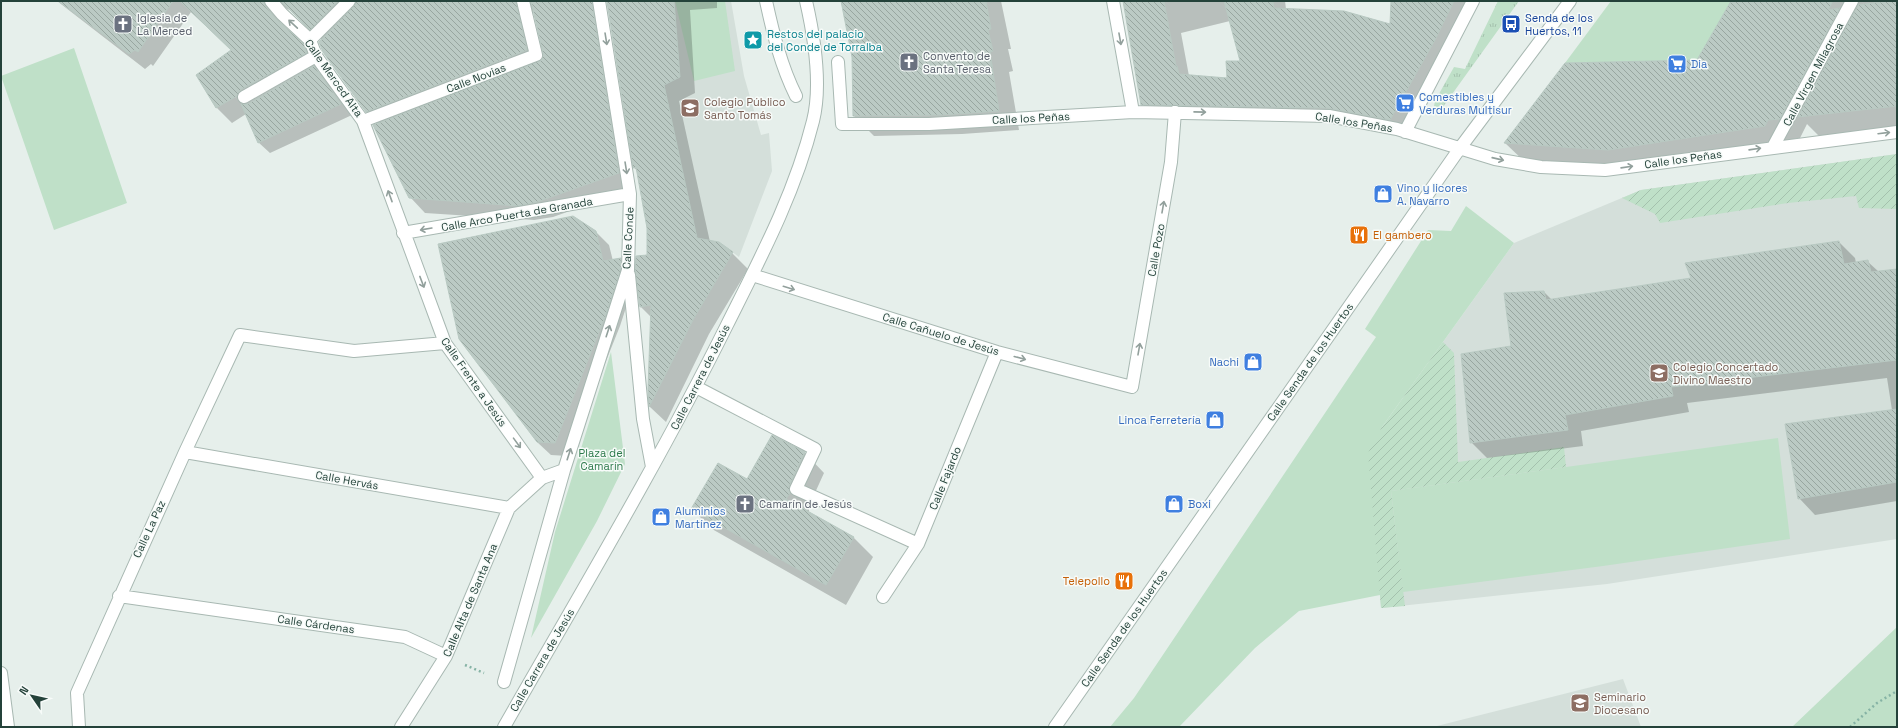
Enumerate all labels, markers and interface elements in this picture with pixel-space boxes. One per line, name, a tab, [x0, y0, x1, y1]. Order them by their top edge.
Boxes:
place label: Iglesia de La Merced	[137, 11, 192, 38]
place label: Senda de los Huertos, 11	[1525, 11, 1593, 38]
church icon: Iglesia de La Merced	[112, 13, 134, 35]
bus stop icon: Senda de los Huertos, 11	[1500, 13, 1522, 35]
street label: Calle Virgen Milagrosa	[1780, 19, 1847, 128]
one-way arrow	[288, 20, 298, 29]
place label: Restos del palacio del Conde de Torralba	[767, 27, 883, 54]
place icon: Restos del palacio del Conde de Torralba	[742, 29, 764, 51]
one-way arrow	[602, 32, 610, 45]
one-way arrow	[1116, 32, 1124, 45]
street label: Calle Merced Alta	[302, 36, 366, 120]
place label: Convento de Santa Teresa	[923, 49, 992, 76]
church icon: Convento de Santa Teresa	[898, 51, 920, 73]
supermarket icon: Dia	[1666, 53, 1688, 75]
place label: Dia	[1691, 57, 1708, 71]
street label: Calle Novias	[444, 60, 508, 96]
place label: Comestibles y Verduras Multisur	[1419, 90, 1512, 117]
supermarket icon: Comestibles y Verduras Multisur	[1394, 92, 1416, 114]
place label: Colegio Público Santo Tomás	[704, 95, 786, 122]
school or university icon: Colegio Público Santo Tomás	[679, 97, 701, 119]
one-way arrow	[1193, 108, 1206, 116]
street label: Calle los Peñas	[992, 109, 1071, 127]
street label: Calle los Peñas	[1314, 109, 1394, 135]
one-way arrow	[1877, 129, 1890, 137]
one-way arrow	[1748, 145, 1761, 153]
street label: Calle los Peñas	[1643, 147, 1723, 171]
one-way arrow	[1491, 156, 1504, 164]
one-way arrow	[622, 161, 630, 174]
one-way arrow	[1620, 163, 1633, 171]
place label: Vino y licores A. Navarro	[1397, 181, 1468, 208]
shop icon: Vino y licores A. Navarro	[1372, 183, 1394, 205]
one-way arrow	[386, 190, 393, 203]
street label: Calle Arco Puerta de Granada	[440, 194, 594, 234]
one-way arrow	[1160, 201, 1168, 214]
street label: Calle Conde	[619, 207, 637, 269]
street label: Calle Pozo	[1144, 222, 1168, 278]
restaurant icon: El gambero	[1348, 224, 1370, 246]
one-way arrow	[420, 225, 433, 233]
place label: El gambero	[1373, 228, 1432, 242]
one-way arrow	[418, 276, 426, 288]
one-way arrow	[782, 284, 794, 292]
street label: Calle Senda de los Huertos	[1264, 300, 1356, 424]
street label: Calle Cañuelo de Jesús	[881, 310, 1001, 358]
street label: Calle Carrera de Jesús	[667, 322, 733, 432]
one-way arrow	[605, 325, 613, 337]
street label: Calle Frente a Jesús	[438, 335, 510, 429]
one-way arrow	[1135, 343, 1143, 356]
shop icon: Nachi	[1242, 351, 1264, 373]
one-way arrow	[1013, 355, 1026, 362]
place label: Nachi	[1210, 355, 1239, 369]
place label: Colegio Concertado Divino Maestro	[1673, 360, 1779, 387]
school or university icon: Colegio Concertado Divino Maestro	[1648, 362, 1670, 384]
shop icon: Linca Ferretería	[1204, 409, 1226, 431]
place label: Linca Ferretería	[1119, 413, 1202, 427]
one-way arrow	[513, 437, 521, 448]
street label: Calle Fajardo	[926, 444, 964, 512]
park label: Plaza del Camarín	[579, 446, 625, 473]
one-way arrow	[565, 449, 573, 461]
street label: Calle Hervás	[314, 468, 380, 492]
church icon: Camarín de Jesús	[734, 493, 756, 515]
shop icon: Boxi	[1163, 493, 1185, 515]
place label: Camarín de Jesús	[759, 497, 852, 511]
place label: Boxi	[1188, 497, 1211, 511]
street label: Calle La Paz	[130, 498, 169, 560]
place label: Aluminios Martínez	[675, 504, 726, 531]
shop icon: Aluminios Martínez	[650, 506, 672, 528]
street label: Calle Alta de Santa Ana	[440, 541, 501, 659]
street label: Calle Senda de los Huertos	[1078, 566, 1170, 690]
restaurant icon: Telepollo	[1113, 570, 1135, 592]
place label: Telepollo	[1063, 574, 1110, 588]
street label: Calle Carrera de Jesús	[507, 606, 577, 714]
street label: Calle Cárdenas	[276, 612, 356, 636]
north arrow	[12, 676, 52, 716]
text: N	[16, 683, 32, 697]
place label: Seminario Diocesano	[1594, 690, 1650, 717]
school or university icon: Seminario Diocesano	[1569, 692, 1591, 714]

